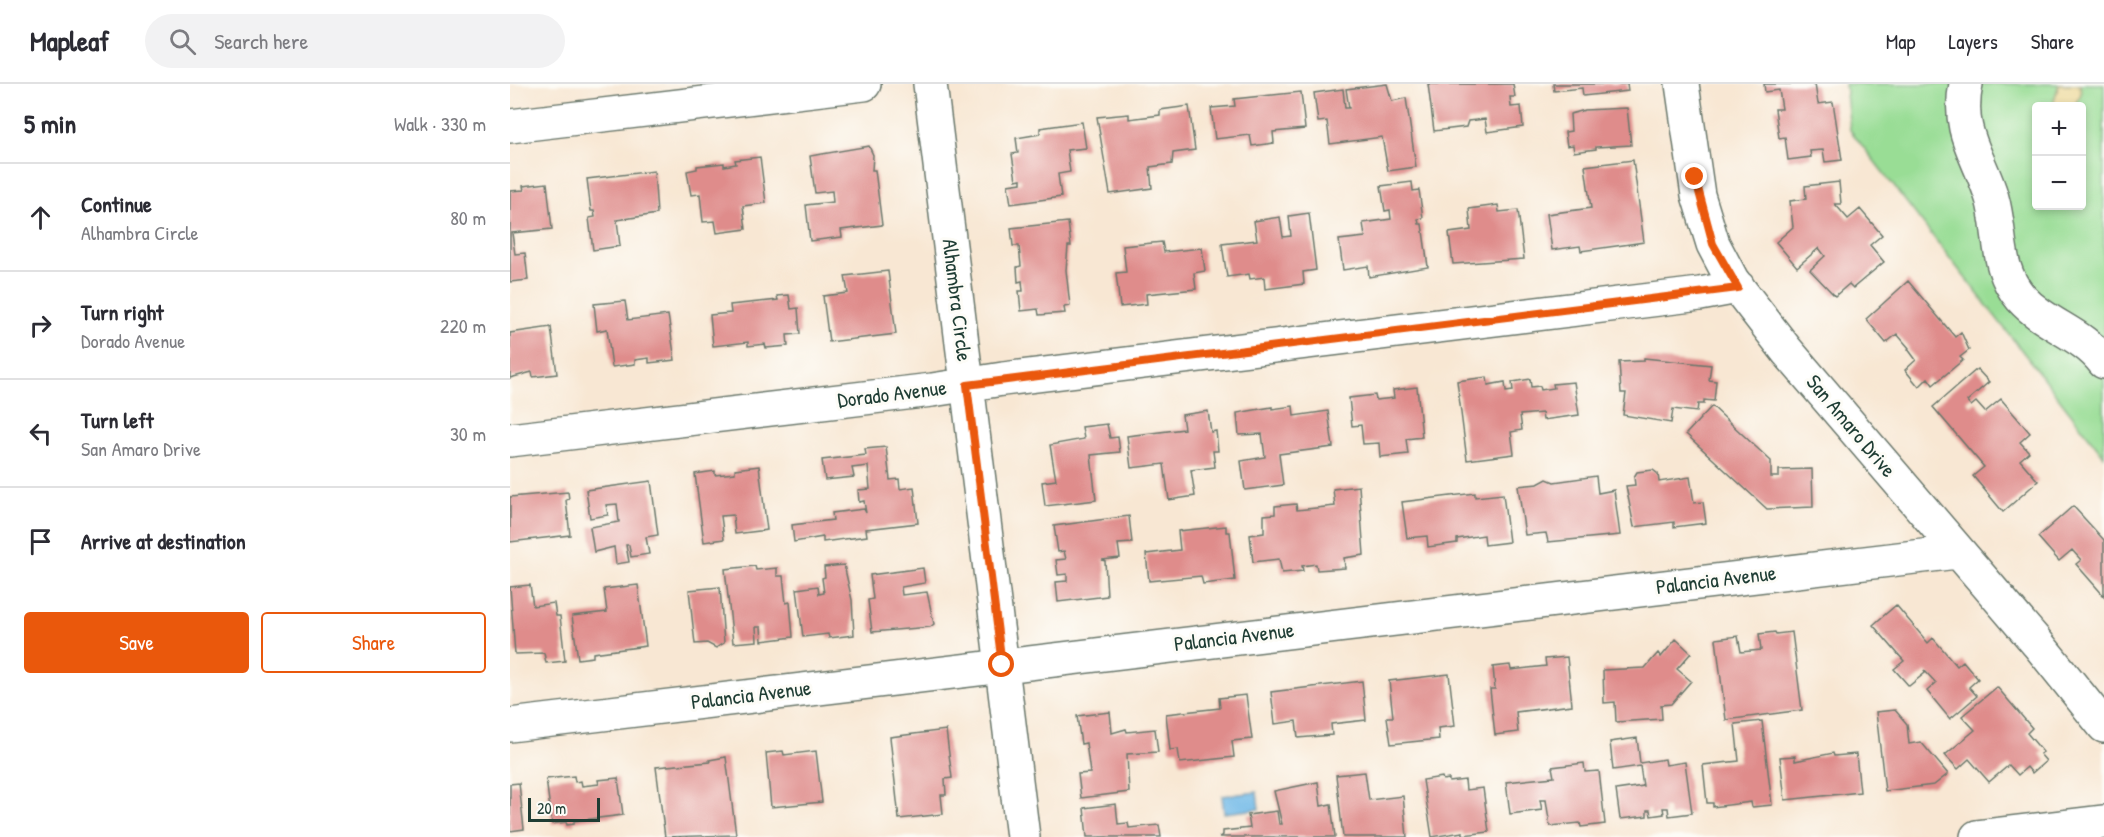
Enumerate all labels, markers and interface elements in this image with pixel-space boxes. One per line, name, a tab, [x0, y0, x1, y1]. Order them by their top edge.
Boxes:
search box	[145, 14, 565, 68]
text: Mapleaf	[30, 22, 109, 60]
icon: search	[166, 25, 199, 58]
text: Search here	[214, 26, 308, 56]
text: Map	[1886, 27, 1915, 56]
text: Layers	[1948, 27, 1998, 56]
text: Share	[2031, 27, 2074, 56]
map controls	[2032, 102, 2086, 210]
button: +	[2032, 102, 2086, 156]
text: 5 min	[24, 106, 76, 141]
text: Walk · 330 m	[394, 110, 486, 137]
button: −	[2032, 156, 2086, 210]
route end	[1681, 163, 1707, 189]
text: Continue	[81, 189, 152, 219]
icon: ahead	[24, 201, 57, 234]
text: 80 m	[450, 204, 486, 231]
text: Alhambra Circle	[81, 219, 198, 246]
street label: Alhambra Circle	[936, 237, 979, 363]
text: Turn right	[81, 297, 164, 327]
icon: right	[24, 309, 57, 342]
text: 220 m	[440, 312, 486, 339]
text: Dorado Avenue	[81, 327, 185, 354]
street label: San Amaro Drive	[1800, 368, 1903, 483]
street label: Dorado Avenue	[836, 372, 948, 415]
text: Turn left	[81, 405, 154, 435]
icon: left	[24, 417, 57, 450]
text: 30 m	[450, 420, 486, 447]
text: San Amaro Drive	[81, 435, 201, 462]
icon: arrive	[24, 525, 57, 558]
text: Arrive at destination	[81, 526, 246, 556]
street label: Palancia Avenue	[1654, 558, 1778, 601]
button: Save	[24, 612, 249, 673]
button: Share	[261, 612, 486, 673]
street label: Palancia Avenue	[1172, 615, 1296, 658]
route start	[988, 651, 1014, 677]
street label: Palancia Avenue	[689, 673, 813, 716]
scale bar	[528, 795, 600, 822]
text: 20 m	[537, 797, 566, 819]

